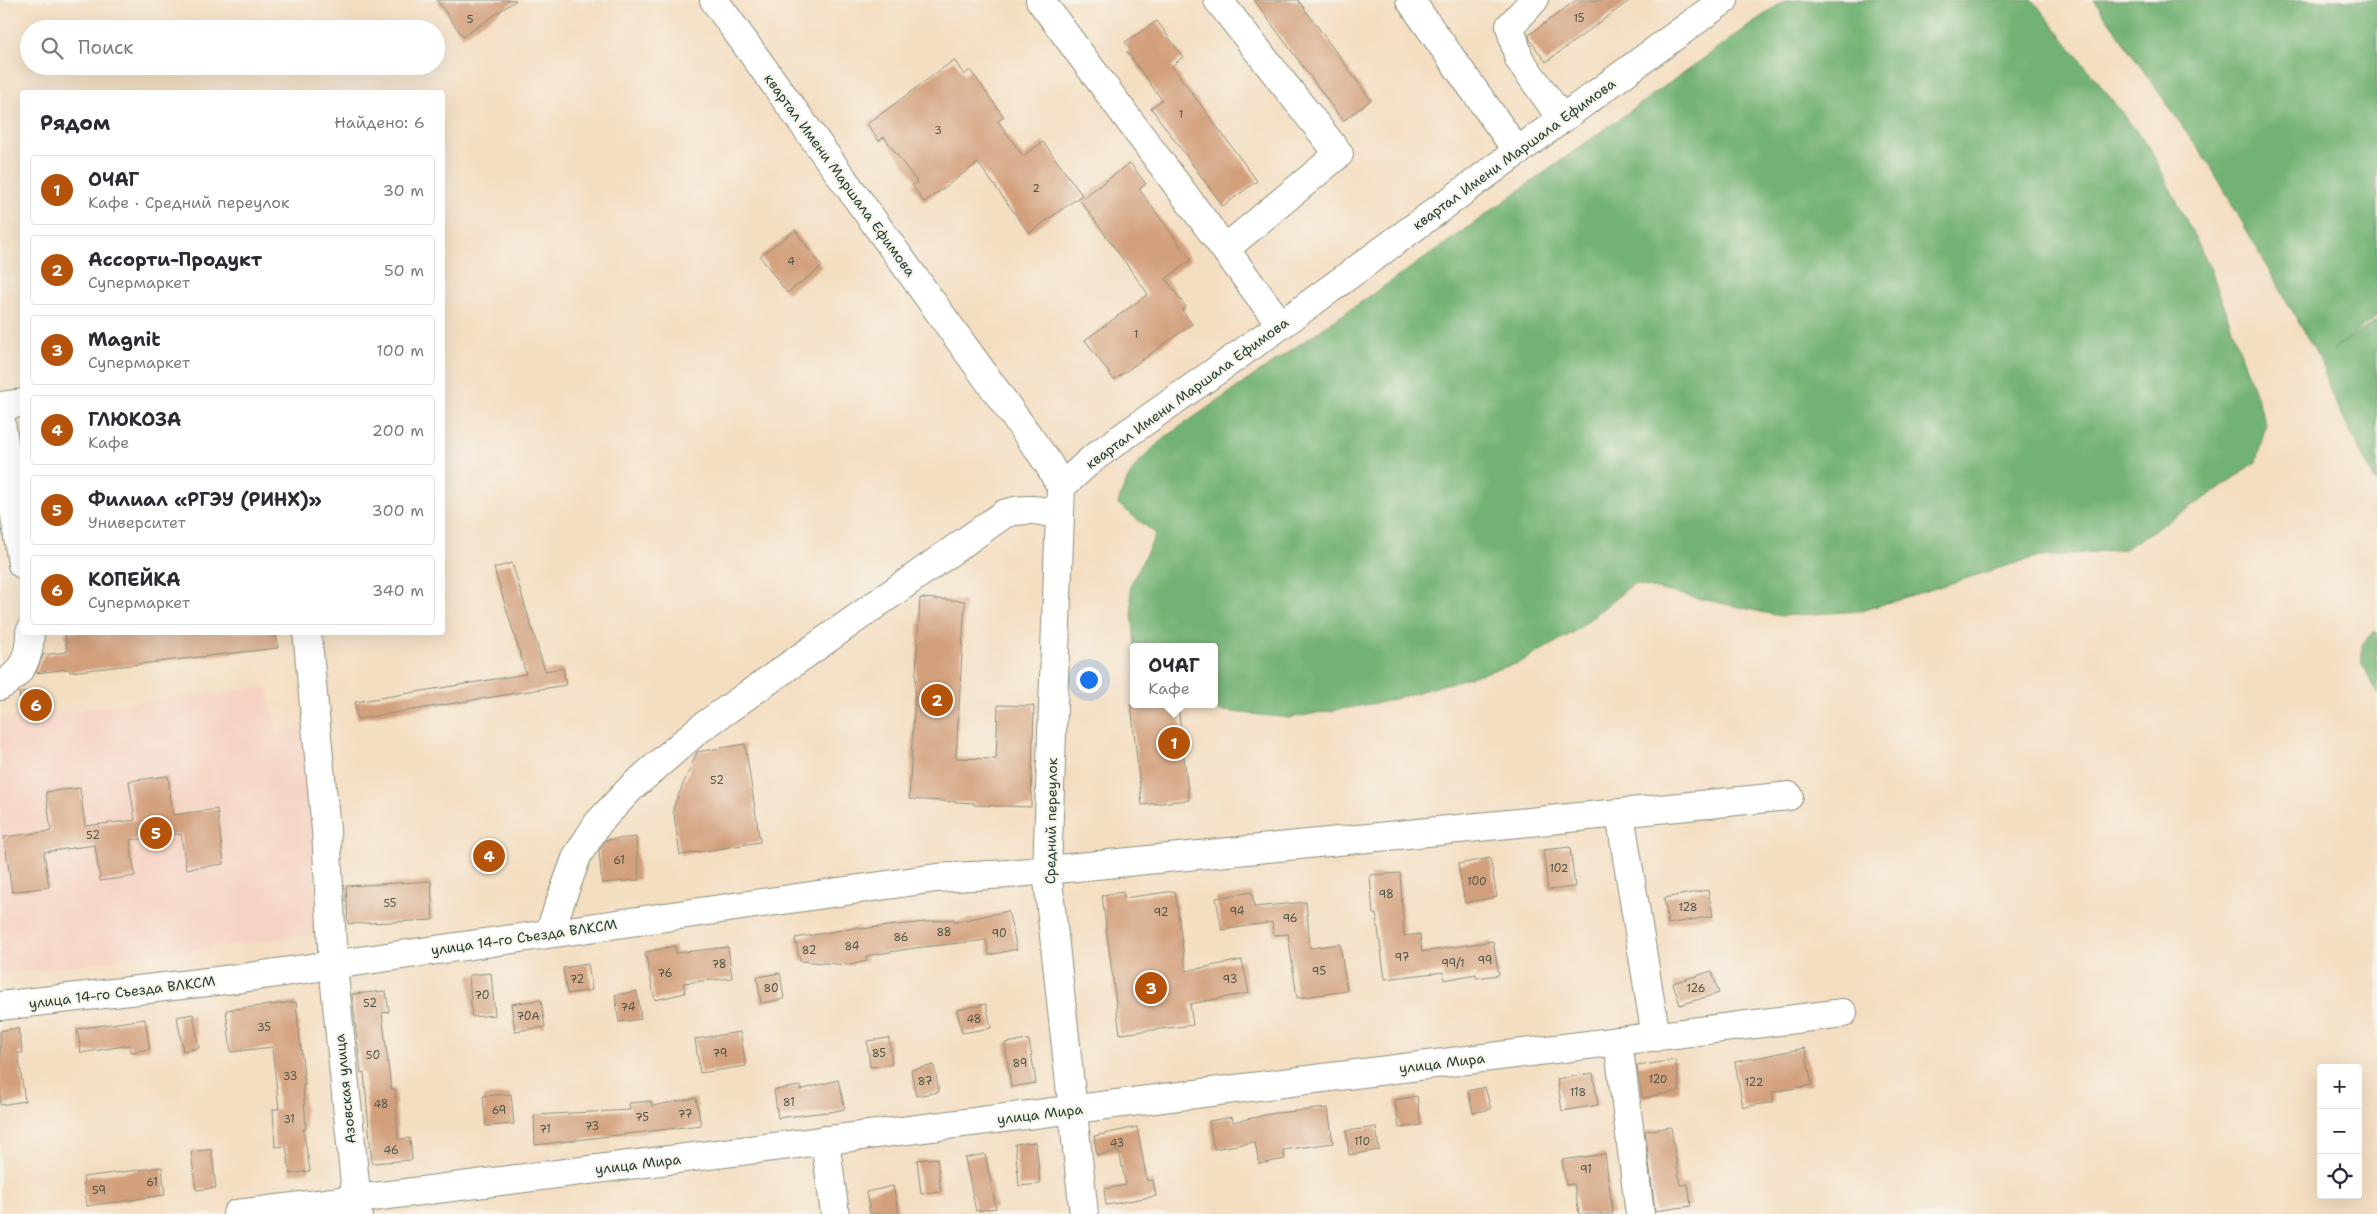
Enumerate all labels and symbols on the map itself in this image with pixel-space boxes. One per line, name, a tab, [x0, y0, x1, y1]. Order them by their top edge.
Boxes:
house number: 15	[1573, 11, 1585, 26]
house number: 5	[467, 12, 474, 27]
street label: квартал Имени Маршала Ефимова	[760, 70, 920, 280]
street label: квартал Имени Маршала Ефимова	[1409, 74, 1619, 234]
house number: 1	[1179, 107, 1183, 122]
house number: 3	[934, 123, 942, 138]
house number: 2	[1032, 181, 1040, 196]
house number: 4	[787, 254, 795, 269]
street label: квартал Имени Маршала Ефимова	[1082, 313, 1292, 473]
house number: 1	[1134, 327, 1138, 342]
your location	[1076, 667, 1102, 693]
pin: 2	[921, 681, 953, 719]
pin: 6	[20, 686, 52, 724]
pin: 1	[1158, 724, 1190, 762]
street label: Средний переулок	[1041, 757, 1061, 884]
house number: 52	[710, 773, 724, 788]
pin: 5	[140, 814, 172, 852]
house number: 52	[86, 828, 100, 843]
pin: 4	[473, 837, 505, 875]
house number: 61	[613, 853, 625, 868]
house number: 102	[1549, 861, 1569, 876]
house number: 100	[1467, 874, 1487, 889]
house number: 98	[1378, 887, 1394, 902]
house number: 55	[383, 896, 397, 911]
house number: 128	[1678, 900, 1698, 915]
house number: 94	[1230, 904, 1245, 919]
house number: 92	[1154, 905, 1168, 920]
house number: 96	[1282, 911, 1298, 926]
street label: улица 14-го Съезда ВЛКСМ	[430, 915, 618, 959]
house number: 88	[936, 925, 952, 940]
house number: 90	[991, 926, 1007, 941]
house number: 86	[893, 930, 909, 945]
house number: 84	[845, 939, 860, 954]
house number: 82	[802, 943, 816, 958]
house number: 97	[1395, 950, 1410, 965]
house number: 99	[1478, 953, 1492, 968]
house number: 99/1	[1441, 956, 1465, 971]
house number: 78	[712, 957, 726, 972]
house number: 95	[1312, 964, 1326, 979]
house number: 76	[658, 966, 672, 981]
pin: 3	[1135, 969, 1167, 1007]
street label: улица 14-го Съезда ВЛКСМ	[28, 972, 217, 1012]
house number: 72	[570, 972, 584, 987]
house number: 93	[1223, 972, 1237, 987]
house number: 80	[763, 981, 779, 996]
house number: 126	[1687, 981, 1705, 996]
house number: 70	[474, 988, 490, 1003]
house number: 52	[363, 996, 377, 1011]
house number: 74	[621, 1000, 636, 1015]
house number: 70А	[516, 1009, 540, 1024]
house number: 48	[966, 1012, 982, 1027]
house number: 35	[257, 1020, 271, 1035]
street label: Азовская улица	[330, 1033, 360, 1145]
house number: 79	[713, 1046, 728, 1061]
house number: 85	[872, 1046, 886, 1061]
house number: 50	[366, 1048, 380, 1063]
street label: улица Мира	[1398, 1049, 1486, 1077]
house number: 89	[1013, 1056, 1027, 1071]
house number: 33	[283, 1069, 297, 1084]
house number: 120	[1648, 1072, 1668, 1087]
house number: 87	[918, 1074, 933, 1089]
house number: 122	[1745, 1075, 1763, 1090]
house number: 118	[1570, 1085, 1586, 1100]
house number: 81	[783, 1095, 795, 1110]
house number: 48	[373, 1097, 389, 1112]
street label: улица Мира	[996, 1100, 1084, 1128]
house number: 69	[492, 1103, 506, 1118]
house number: 77	[678, 1107, 693, 1122]
house number: 75	[635, 1110, 649, 1125]
house number: 31	[283, 1112, 295, 1127]
house number: 73	[585, 1119, 599, 1134]
house number: 71	[539, 1122, 551, 1137]
house number: 110	[1354, 1134, 1370, 1149]
house number: 43	[1110, 1136, 1124, 1151]
house number: 46	[383, 1143, 399, 1158]
street label: улица Мира	[594, 1150, 682, 1178]
house number: 91	[1580, 1162, 1592, 1177]
house number: 61	[146, 1175, 158, 1190]
house number: 59	[92, 1183, 106, 1198]

